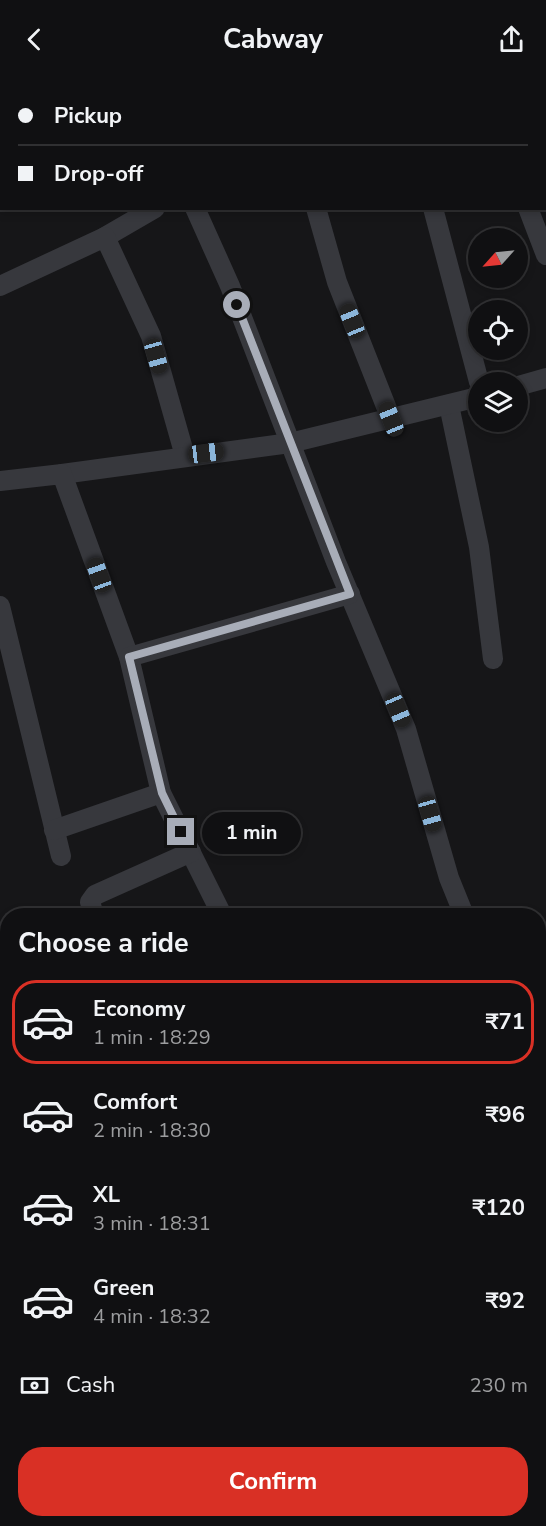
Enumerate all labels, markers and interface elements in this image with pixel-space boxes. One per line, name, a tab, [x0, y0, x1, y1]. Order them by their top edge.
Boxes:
text: Cabway	[223, 21, 323, 58]
icon: back	[18, 23, 51, 56]
icon: share	[495, 23, 528, 56]
text: Pickup	[54, 101, 122, 131]
text: Drop-off	[54, 159, 143, 189]
north arrow	[468, 228, 528, 288]
map controls	[468, 228, 528, 432]
route start	[223, 291, 250, 318]
button: locate	[468, 300, 528, 360]
car	[337, 301, 367, 341]
car	[142, 336, 170, 376]
button: layers	[468, 372, 528, 432]
car	[376, 399, 406, 439]
car	[187, 442, 225, 464]
car	[84, 555, 114, 595]
car	[383, 690, 413, 730]
car	[416, 794, 444, 834]
callout: 1 min	[202, 811, 301, 853]
route end	[167, 818, 194, 845]
text: 1 min	[226, 819, 277, 846]
text: Choose a ride	[18, 925, 189, 962]
text: Economy	[93, 994, 185, 1024]
icon: car	[21, 995, 75, 1049]
text: ₹71	[485, 1007, 525, 1037]
text: 1 min · 18:29	[93, 1024, 211, 1051]
text: Comfort	[93, 1087, 177, 1117]
icon: car	[21, 1088, 75, 1142]
text: ₹96	[485, 1100, 525, 1130]
text: 2 min · 18:30	[93, 1117, 211, 1144]
text: XL	[93, 1180, 120, 1210]
icon: car	[21, 1181, 75, 1235]
text: ₹120	[472, 1193, 525, 1223]
text: 3 min · 18:31	[93, 1210, 211, 1237]
text: Green	[93, 1273, 154, 1303]
icon: car	[21, 1274, 75, 1328]
text: ₹92	[485, 1286, 525, 1316]
text: 4 min · 18:32	[93, 1303, 211, 1330]
icon: cash	[18, 1369, 51, 1402]
text: Cash	[66, 1370, 115, 1400]
text: 230 m	[470, 1372, 528, 1399]
button: Confirm	[18, 1447, 528, 1516]

